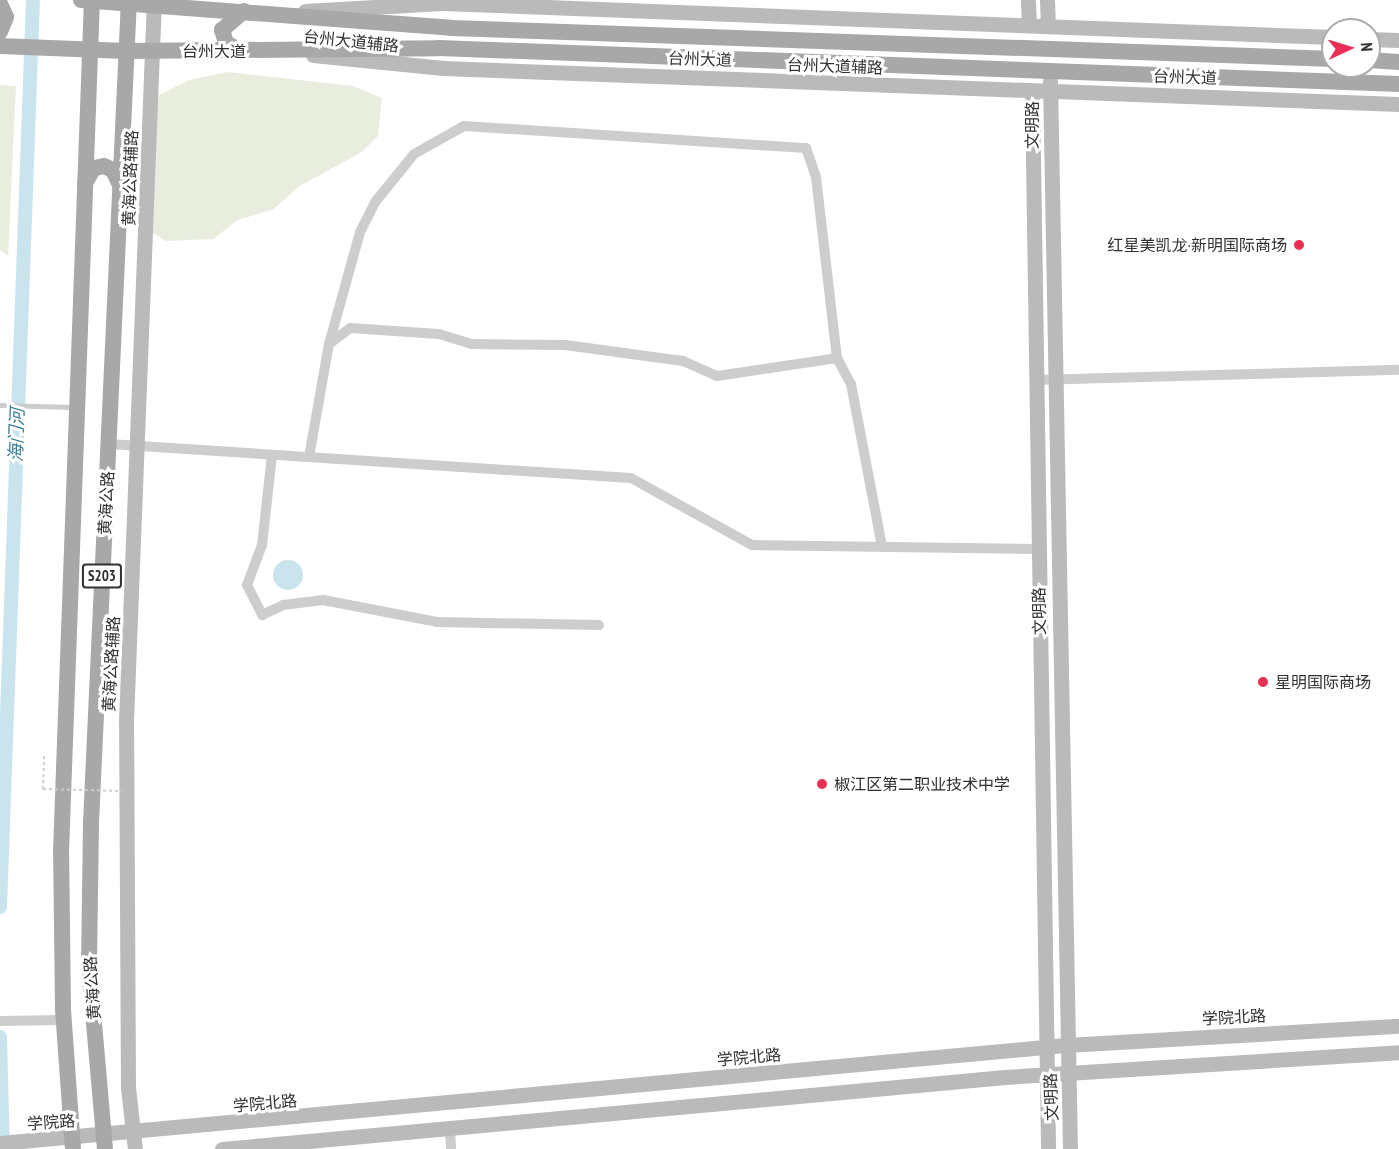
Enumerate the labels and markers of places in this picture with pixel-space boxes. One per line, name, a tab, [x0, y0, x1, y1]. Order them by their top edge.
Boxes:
place label: 红星美凯龙·新明国际商场	[1108, 235, 1287, 255]
marker: 红星美凯龙·新明国际商场	[1292, 238, 1306, 252]
place label: 星明国际商场	[1275, 672, 1371, 692]
marker: 星明国际商场	[1256, 675, 1270, 689]
place label: 椒江区第二职业技术中学	[834, 774, 1010, 794]
marker: 椒江区第二职业技术中学	[815, 777, 829, 791]

